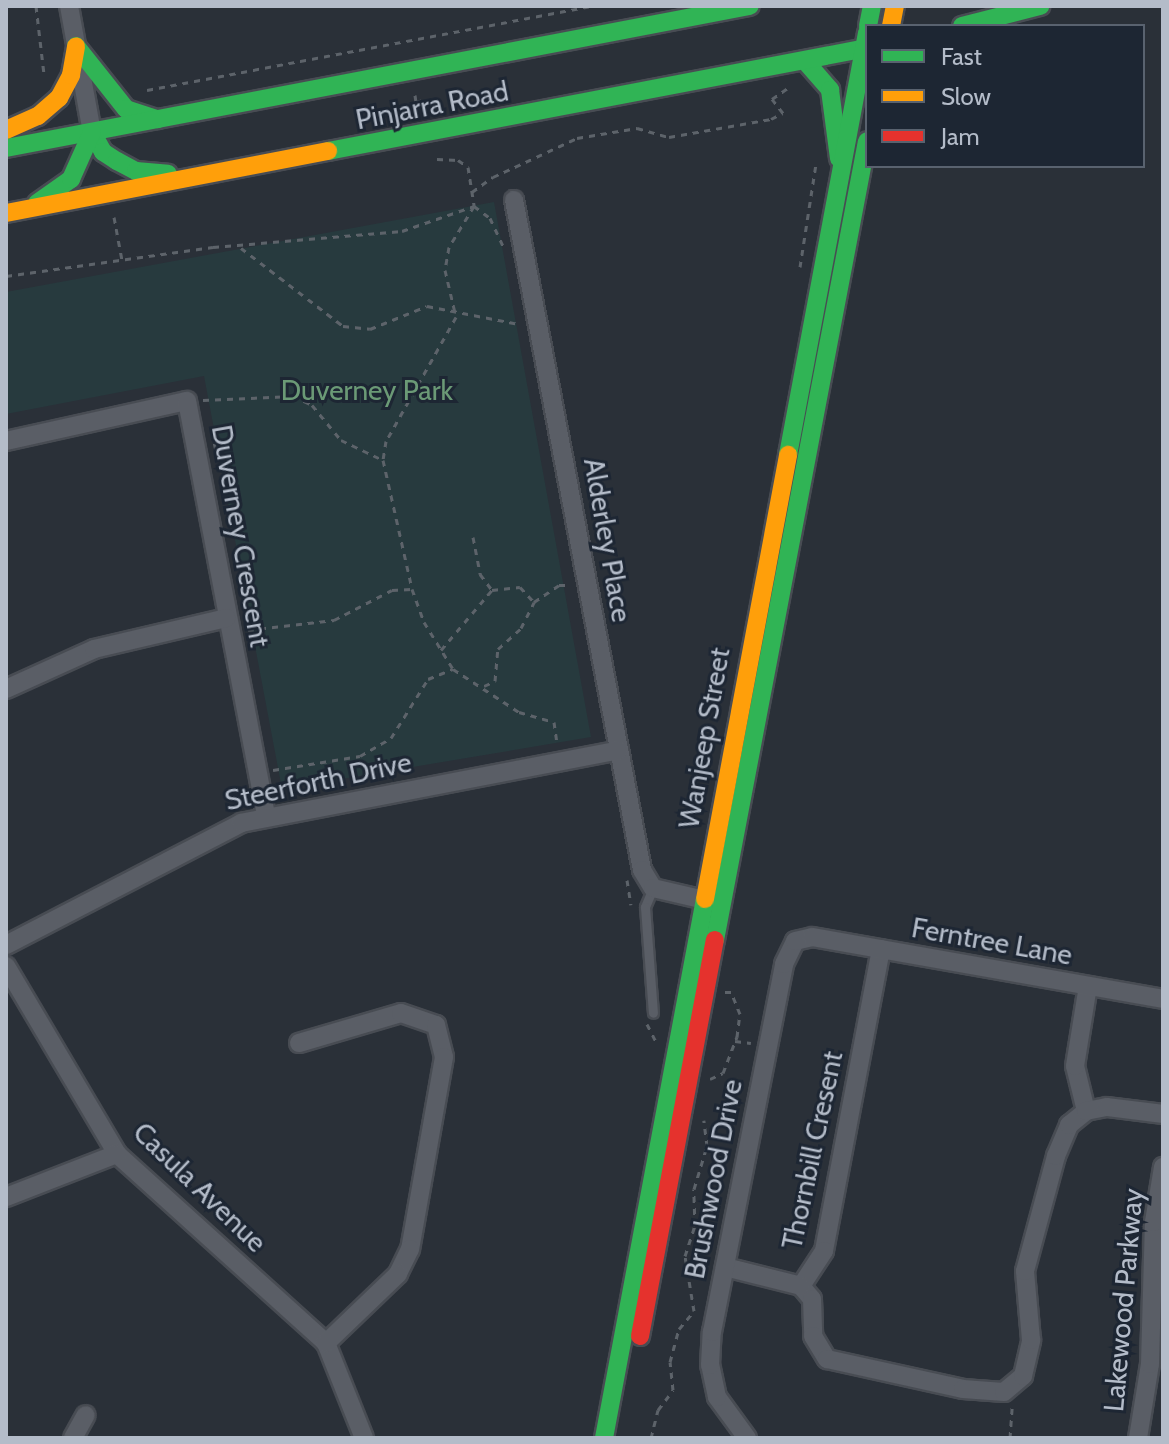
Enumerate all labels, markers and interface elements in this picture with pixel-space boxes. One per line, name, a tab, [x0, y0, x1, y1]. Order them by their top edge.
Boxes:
legend	[865, 24, 1145, 168]
text: Fast	[941, 42, 982, 71]
street label: Pinjarra Road	[353, 74, 511, 136]
text: Slow	[941, 82, 991, 111]
text: Jam	[941, 122, 979, 151]
park label: Duverney Park	[281, 373, 453, 407]
street label: Duverney Crescent	[205, 422, 277, 650]
street label: Alderley Place	[577, 455, 639, 625]
street label: Wanjeep Street	[672, 645, 736, 831]
street label: Steerforth Drive	[222, 745, 414, 817]
street label: Ferntree Lane	[909, 910, 1075, 972]
street label: Thornbill Cresent	[775, 1048, 849, 1252]
street label: Brushwood Drive	[677, 1077, 749, 1281]
street label: Casula Avenue	[126, 1115, 274, 1259]
street label: Lakewood Parkway	[1096, 1187, 1150, 1413]

